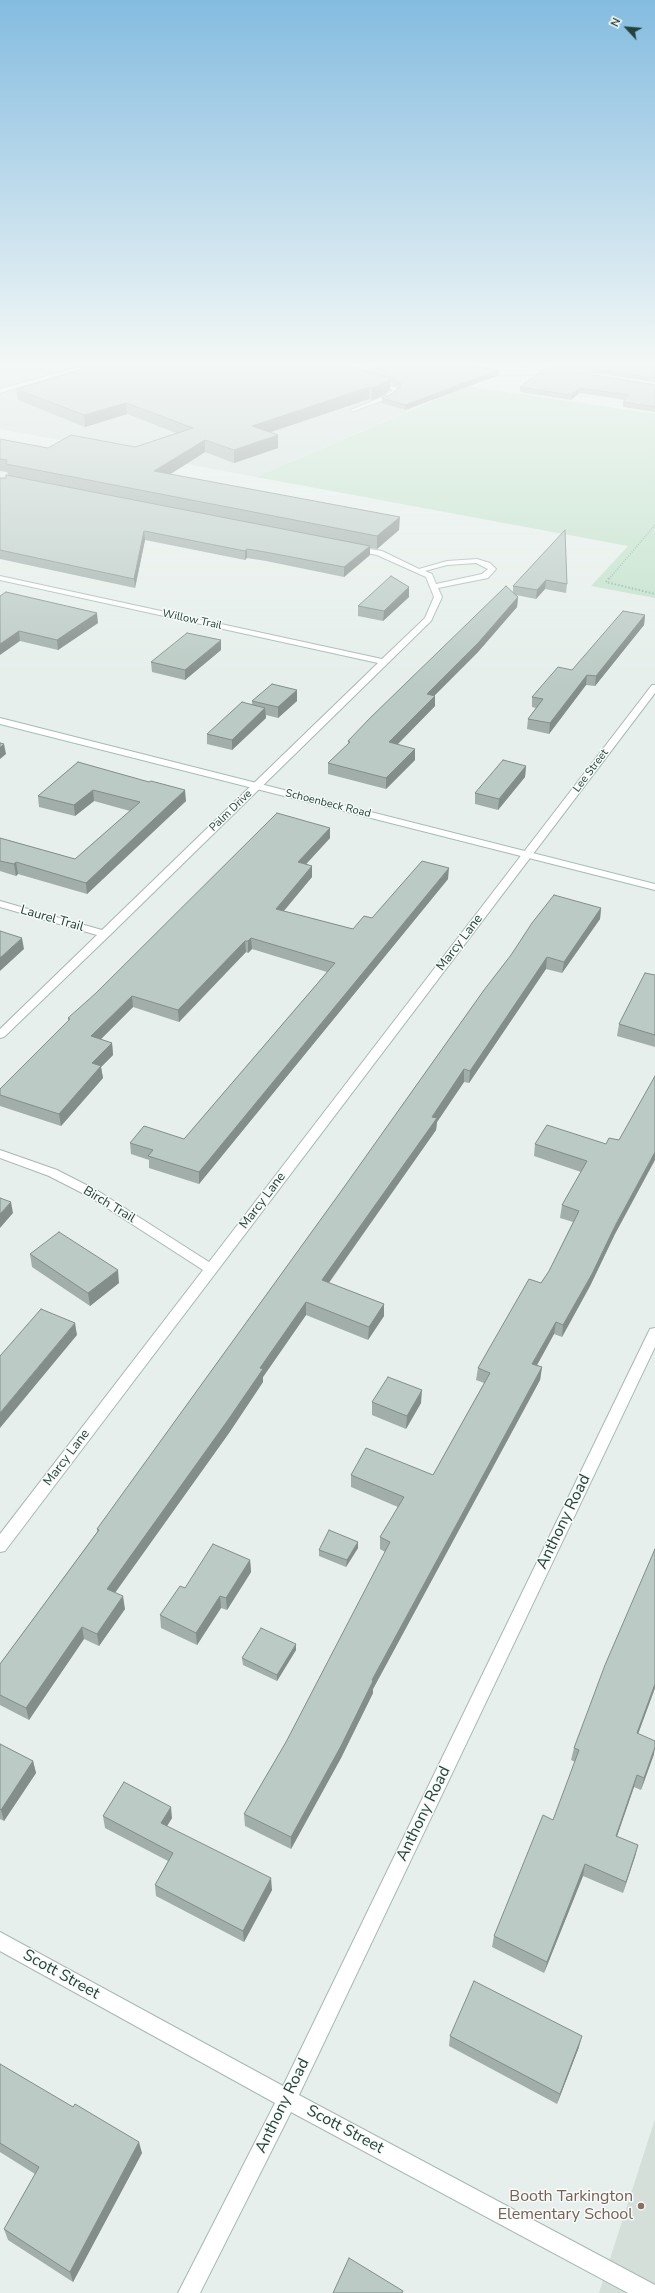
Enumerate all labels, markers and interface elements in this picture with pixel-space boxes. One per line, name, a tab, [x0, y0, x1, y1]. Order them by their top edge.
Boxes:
north arrow	[607, 8, 647, 48]
text: N	[607, 16, 624, 30]
street label: Willow Trail	[161, 607, 223, 633]
street label: Lee Street	[571, 747, 611, 795]
street label: Palm Drive	[207, 787, 255, 835]
street label: Schoenbeck Road	[284, 787, 372, 821]
street label: Laurel Trail	[19, 903, 85, 935]
street label: Marcy Lane	[434, 912, 486, 974]
street label: Marcy Lane	[237, 1170, 289, 1232]
street label: Birch Trail	[80, 1183, 138, 1227]
street label: Marcy Lane	[41, 1427, 93, 1489]
street label: Anthony Road	[533, 1472, 595, 1572]
street label: Anthony Road	[393, 1764, 455, 1864]
street label: Scott Street	[19, 1946, 103, 2004]
street label: Anthony Road	[252, 2056, 314, 2156]
street label: Scott Street	[303, 2102, 387, 2158]
place label: Booth Tarkington Elementary School	[498, 2187, 633, 2225]
marker: Booth Tarkington Elementary School	[636, 2201, 646, 2211]

